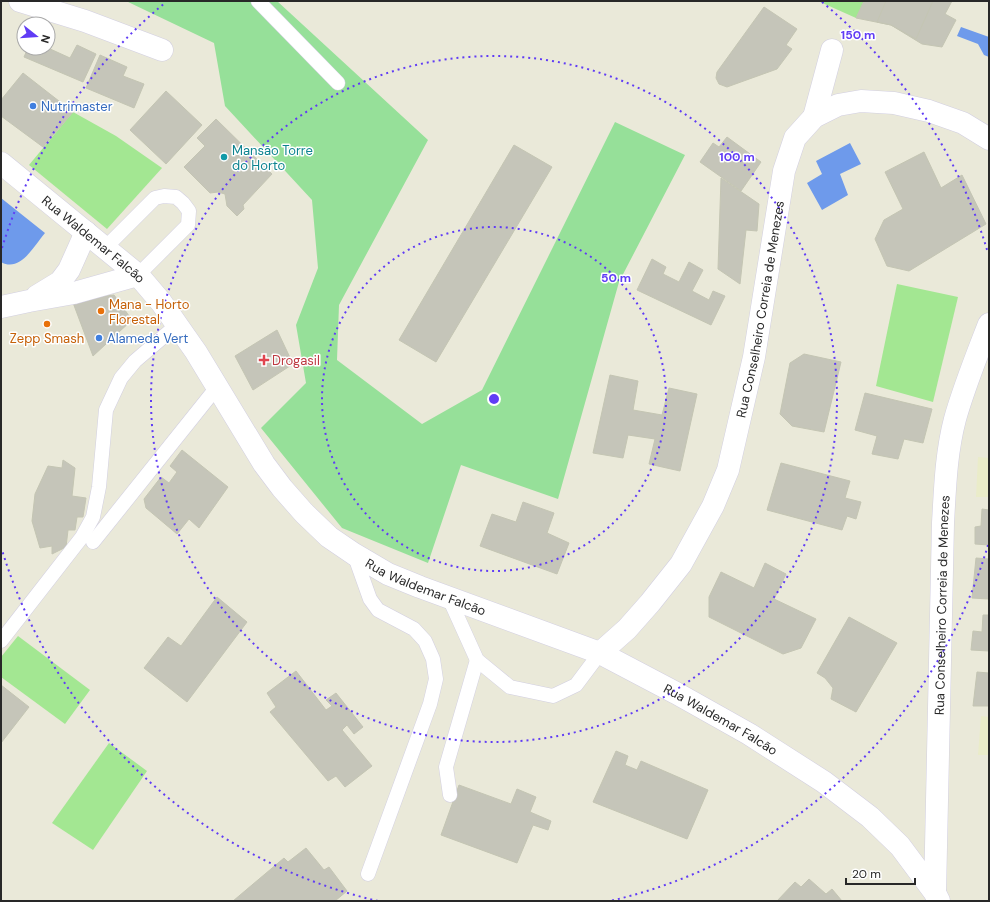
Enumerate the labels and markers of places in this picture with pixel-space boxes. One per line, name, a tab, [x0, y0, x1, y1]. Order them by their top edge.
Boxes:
place label: Nutrimaster	[41, 98, 113, 115]
marker: Nutrimaster	[28, 101, 38, 111]
place label: Mansão Torre do Horto	[232, 142, 313, 174]
marker: Mansão Torre do Horto	[219, 152, 229, 162]
place label: Mana - Horto Florestal	[109, 296, 190, 328]
marker: Mana - Horto Florestal	[96, 306, 106, 316]
marker: Zepp Smash	[42, 319, 52, 329]
place label: Zepp Smash	[10, 330, 84, 347]
place label: Alameda Vert	[107, 330, 188, 347]
marker: Alameda Vert	[94, 333, 104, 343]
place label: Drogasil	[272, 352, 320, 369]
marker: Drogasil	[259, 355, 269, 365]
centre of rings	[487, 392, 501, 406]

